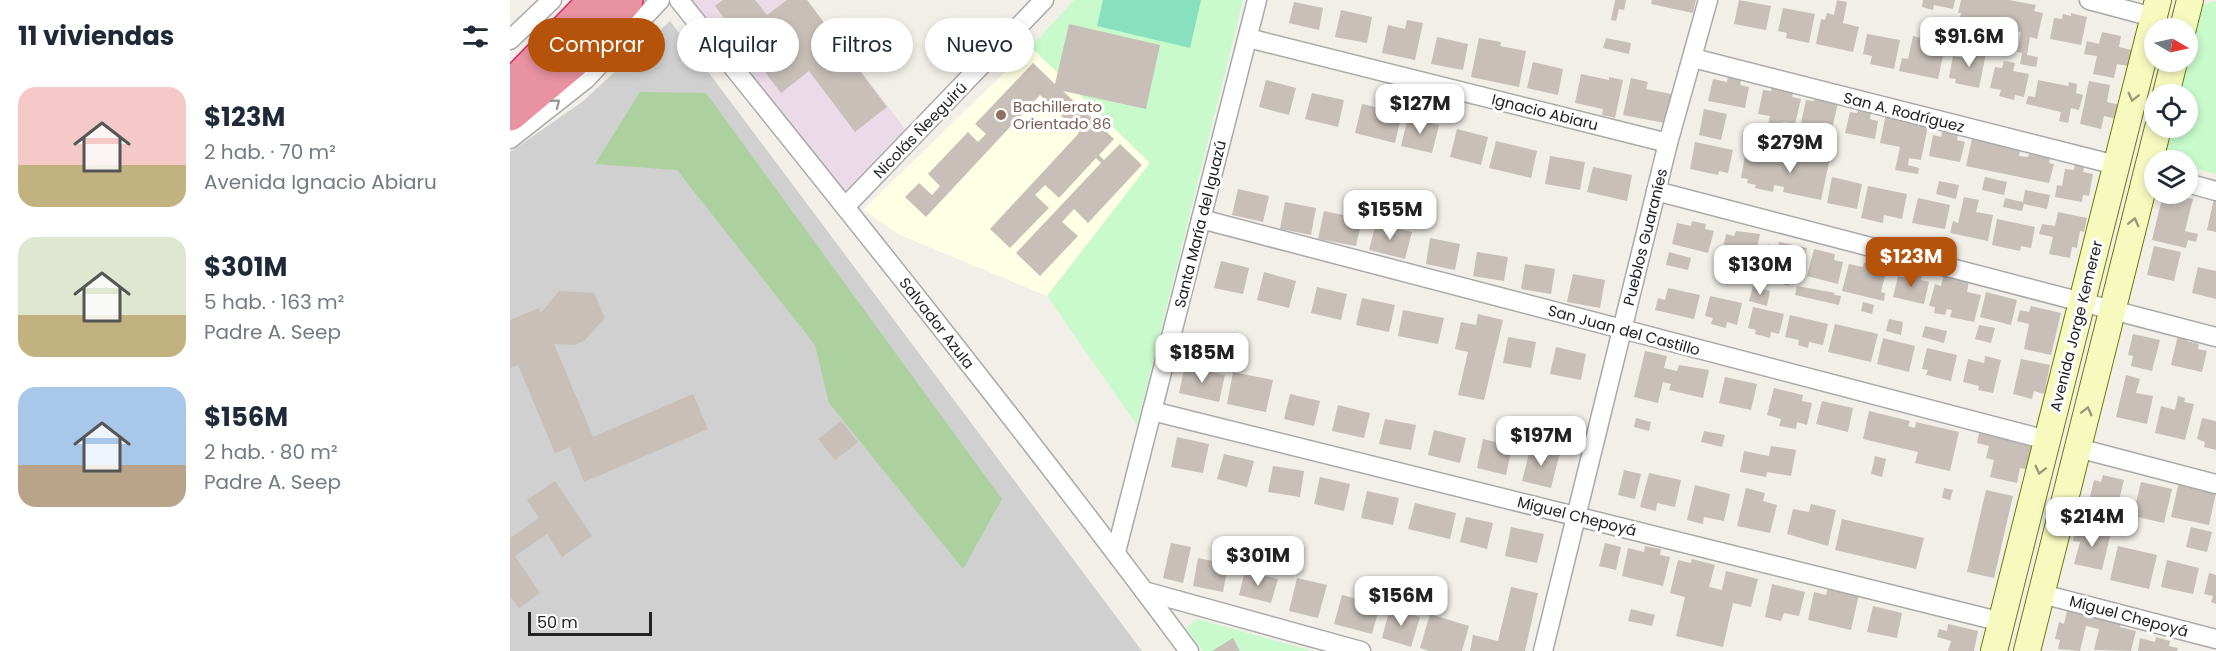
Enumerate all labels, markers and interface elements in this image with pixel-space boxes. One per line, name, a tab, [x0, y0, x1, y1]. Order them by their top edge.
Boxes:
pin: $91.6M	[1920, 17, 2018, 68]
text: 11 viviendas	[18, 18, 174, 54]
chip: Comprar	[528, 18, 665, 72]
chip: Alquilar	[677, 18, 799, 72]
chip: Filtros	[811, 18, 913, 72]
chip: Nuevo	[925, 18, 1034, 72]
north arrow	[2144, 18, 2198, 72]
map controls	[2144, 18, 2198, 204]
icon: filters	[459, 20, 492, 53]
text: $91.6M	[1934, 22, 2004, 50]
street label: Nicolás Ñeeguirú	[869, 77, 971, 183]
pin: $127M	[1378, 84, 1462, 135]
button: locate	[2144, 84, 2198, 138]
street label: San A. Rodríguez	[1841, 87, 1967, 137]
text: $127M	[1389, 89, 1451, 117]
street label: Ignacio Abiaru	[1489, 89, 1601, 135]
one-way arrow	[2128, 92, 2141, 102]
place label: Bachillerato Orientado 86	[1013, 96, 1111, 134]
text: $123M	[204, 99, 285, 135]
one-way arrow	[549, 99, 560, 110]
marker: Bachillerato Orientado 86	[994, 108, 1008, 122]
icon: home	[66, 111, 138, 183]
pin: $279M	[1748, 123, 1832, 174]
text: $279M	[1757, 128, 1823, 156]
text: 2 hab. · 70 m²	[204, 138, 336, 166]
street label: Santa María del Iguazú	[1169, 138, 1231, 310]
button: layers	[2144, 150, 2198, 204]
street label: Pueblos Guaraníes	[1618, 166, 1672, 308]
text: Avenida Ignacio Abiaru	[204, 168, 437, 196]
pin: $155M	[1348, 190, 1432, 241]
text: $155M	[1357, 195, 1423, 223]
one-way arrow	[2127, 217, 2140, 227]
pin: $123M	[1869, 237, 1953, 288]
street label: Avenida Jorge Kemerer	[2045, 238, 2108, 414]
text: $123M	[1880, 242, 1942, 270]
pin: $130M	[1718, 245, 1802, 296]
text: $301M	[204, 249, 287, 285]
text: $130M	[1728, 250, 1792, 278]
icon: home	[66, 261, 138, 333]
street label: Salvador Azula	[895, 273, 979, 373]
text: 5 hab. · 163 m²	[204, 288, 344, 316]
street label: San Juan del Castillo	[1546, 300, 1702, 360]
text: Padre A. Seep	[204, 318, 341, 346]
pin: $185M	[1160, 333, 1244, 384]
text: $185M	[1170, 338, 1235, 366]
text: $156M	[204, 399, 288, 435]
one-way arrow	[2079, 406, 2092, 416]
icon: home	[66, 411, 138, 483]
pin: $197M	[1499, 416, 1583, 467]
text: $197M	[1510, 421, 1572, 449]
text: 2 hab. · 80 m²	[204, 438, 338, 466]
one-way arrow	[2034, 465, 2047, 475]
text: Padre A. Seep	[204, 468, 341, 496]
street label: Miguel Chepoyá	[1515, 491, 1639, 541]
pin: $214M	[2050, 497, 2134, 548]
text: $214M	[2060, 502, 2124, 530]
pin: $301M	[1216, 536, 1300, 587]
text: $301M	[1226, 541, 1290, 569]
pin: $156M	[1359, 576, 1443, 627]
text: $156M	[1369, 581, 1433, 609]
street label: Miguel Chepoyá	[2067, 590, 2191, 642]
scale bar	[528, 609, 652, 636]
text: 50 m	[537, 611, 578, 634]

